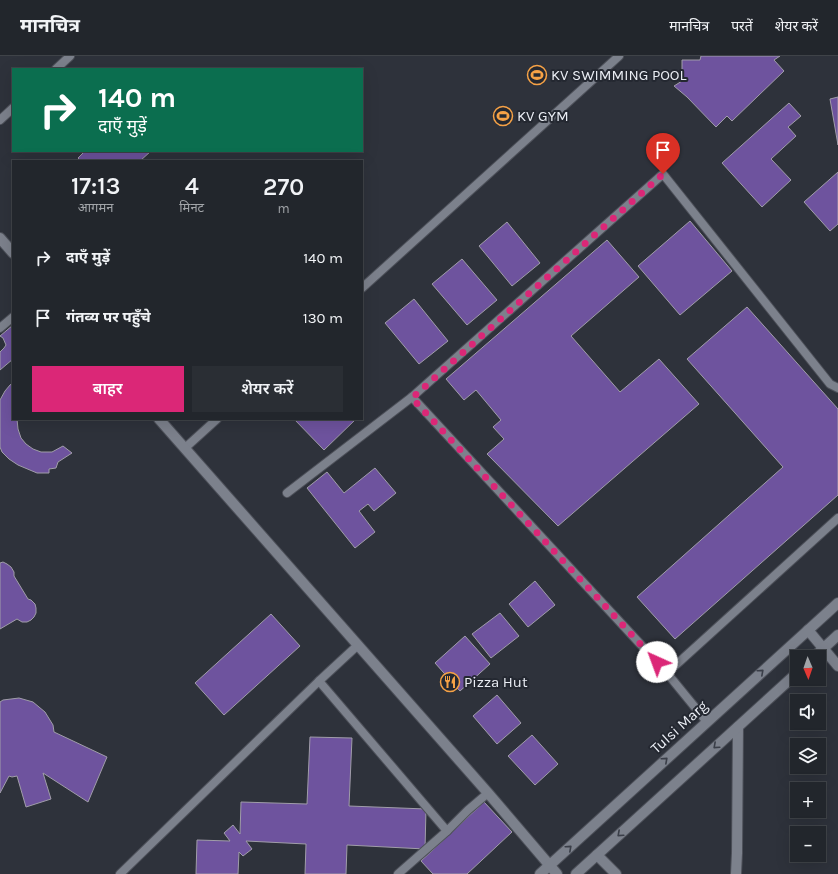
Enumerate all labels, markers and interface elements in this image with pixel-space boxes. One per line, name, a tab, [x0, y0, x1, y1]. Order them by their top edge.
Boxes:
text: मानचित्र	[20, 15, 80, 37]
text: मानचित्र	[669, 18, 709, 35]
text: परतें	[731, 18, 753, 35]
text: शेयर करें	[775, 18, 818, 35]
sports icon: KV SWIMMING POOL	[526, 64, 548, 86]
place label: KV SWIMMING POOL	[551, 66, 687, 84]
text: 140 m	[98, 81, 176, 114]
icon: right	[32, 84, 84, 136]
sports icon: KV GYM	[492, 105, 514, 127]
place label: KV GYM	[517, 107, 569, 125]
text: दाएँ मुड़ें	[98, 115, 147, 137]
pin	[646, 133, 680, 174]
icon: arrive	[652, 139, 674, 161]
text: 17:13	[71, 172, 120, 200]
text: 4	[185, 172, 199, 200]
text: 270	[263, 173, 304, 201]
text: आगमन	[78, 200, 113, 215]
text: मिनट	[179, 200, 204, 215]
text: m	[277, 201, 290, 216]
icon: right	[32, 247, 54, 269]
text: दाएँ मुड़ें	[66, 248, 110, 266]
text: 140 m	[303, 249, 343, 267]
icon: arrive	[32, 307, 54, 329]
text: गंतव्य पर पहुँचे	[66, 308, 151, 326]
text: 130 m	[303, 309, 343, 327]
button: बाहर	[32, 366, 184, 412]
button: शेयर करें	[192, 366, 343, 412]
position arrow	[636, 641, 678, 683]
north arrow	[790, 650, 826, 686]
map controls	[790, 650, 826, 862]
one-way arrow	[756, 670, 764, 677]
restaurant icon: Pizza Hut	[439, 671, 461, 693]
place label: Pizza Hut	[464, 673, 528, 691]
button: sound	[790, 694, 826, 730]
street label: Tulsi Marg	[647, 696, 712, 757]
button: layers	[790, 738, 826, 774]
one-way arrow	[713, 741, 721, 749]
one-way arrow	[660, 757, 668, 765]
button: +	[790, 782, 826, 818]
button: −	[790, 826, 826, 862]
one-way arrow	[617, 829, 625, 836]
one-way arrow	[564, 845, 572, 852]

